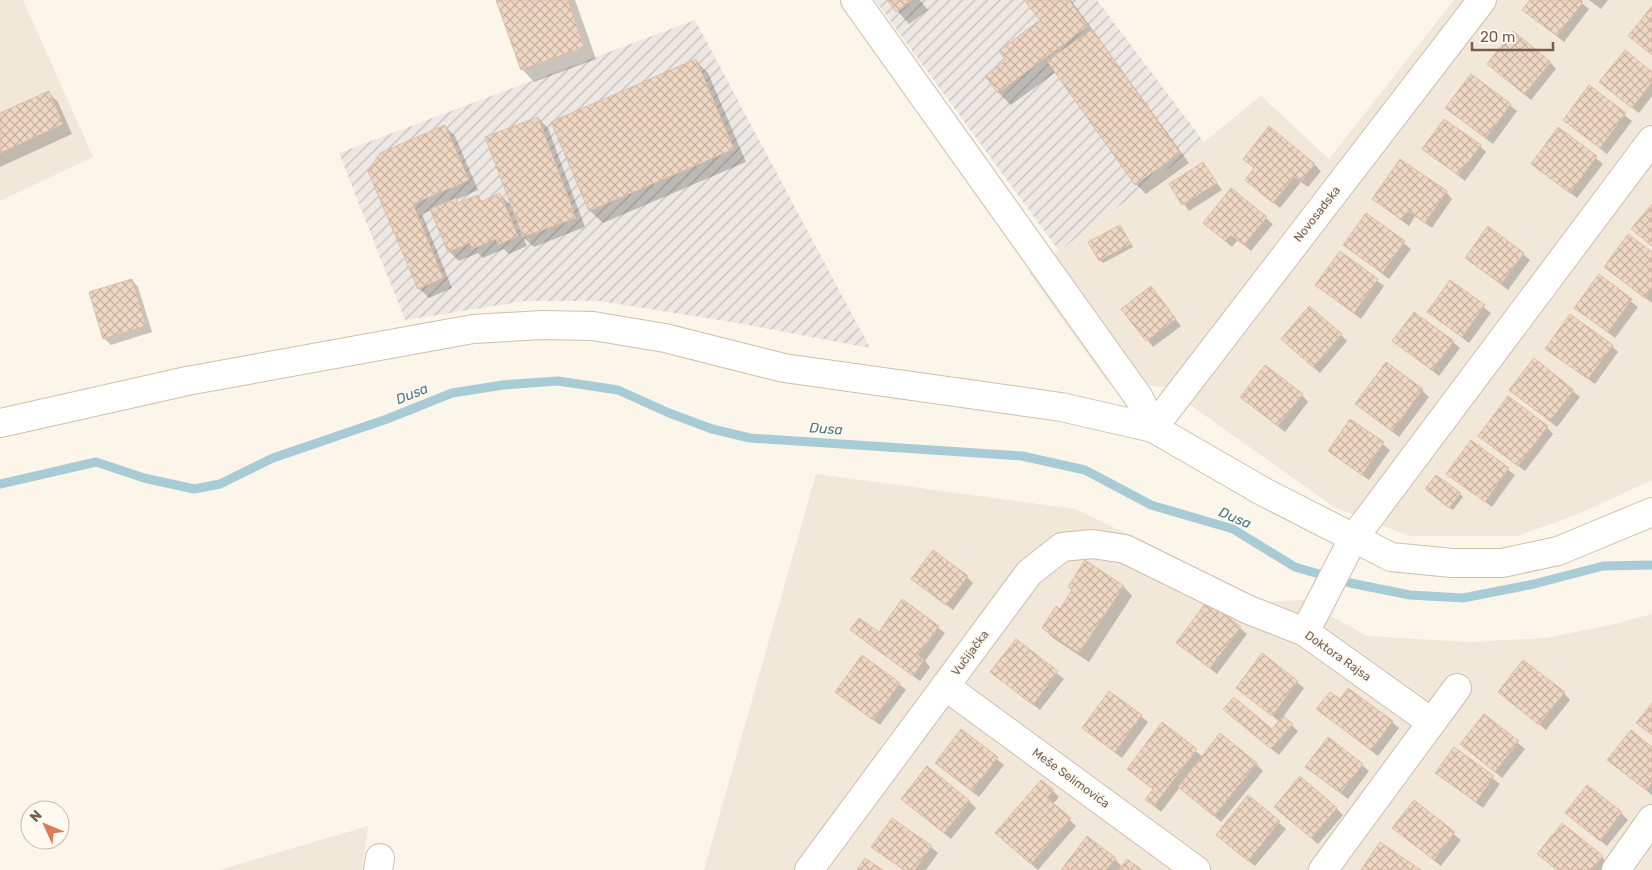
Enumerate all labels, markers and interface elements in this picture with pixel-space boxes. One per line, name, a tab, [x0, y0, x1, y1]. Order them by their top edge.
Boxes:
scale bar	[1472, 20, 1553, 52]
text: 20 m	[1480, 28, 1515, 46]
street label: Novosadska	[1291, 183, 1343, 245]
water label: Dusa	[393, 380, 431, 408]
water label: Dusa	[809, 419, 843, 439]
water label: Dusa	[1216, 504, 1254, 532]
street label: Vučijačka	[948, 628, 992, 678]
street label: Doktora Rajsa	[1302, 628, 1374, 684]
street label: Meše Selimovića	[1030, 745, 1112, 811]
north arrow	[20, 800, 70, 850]
text: N	[26, 807, 46, 826]

